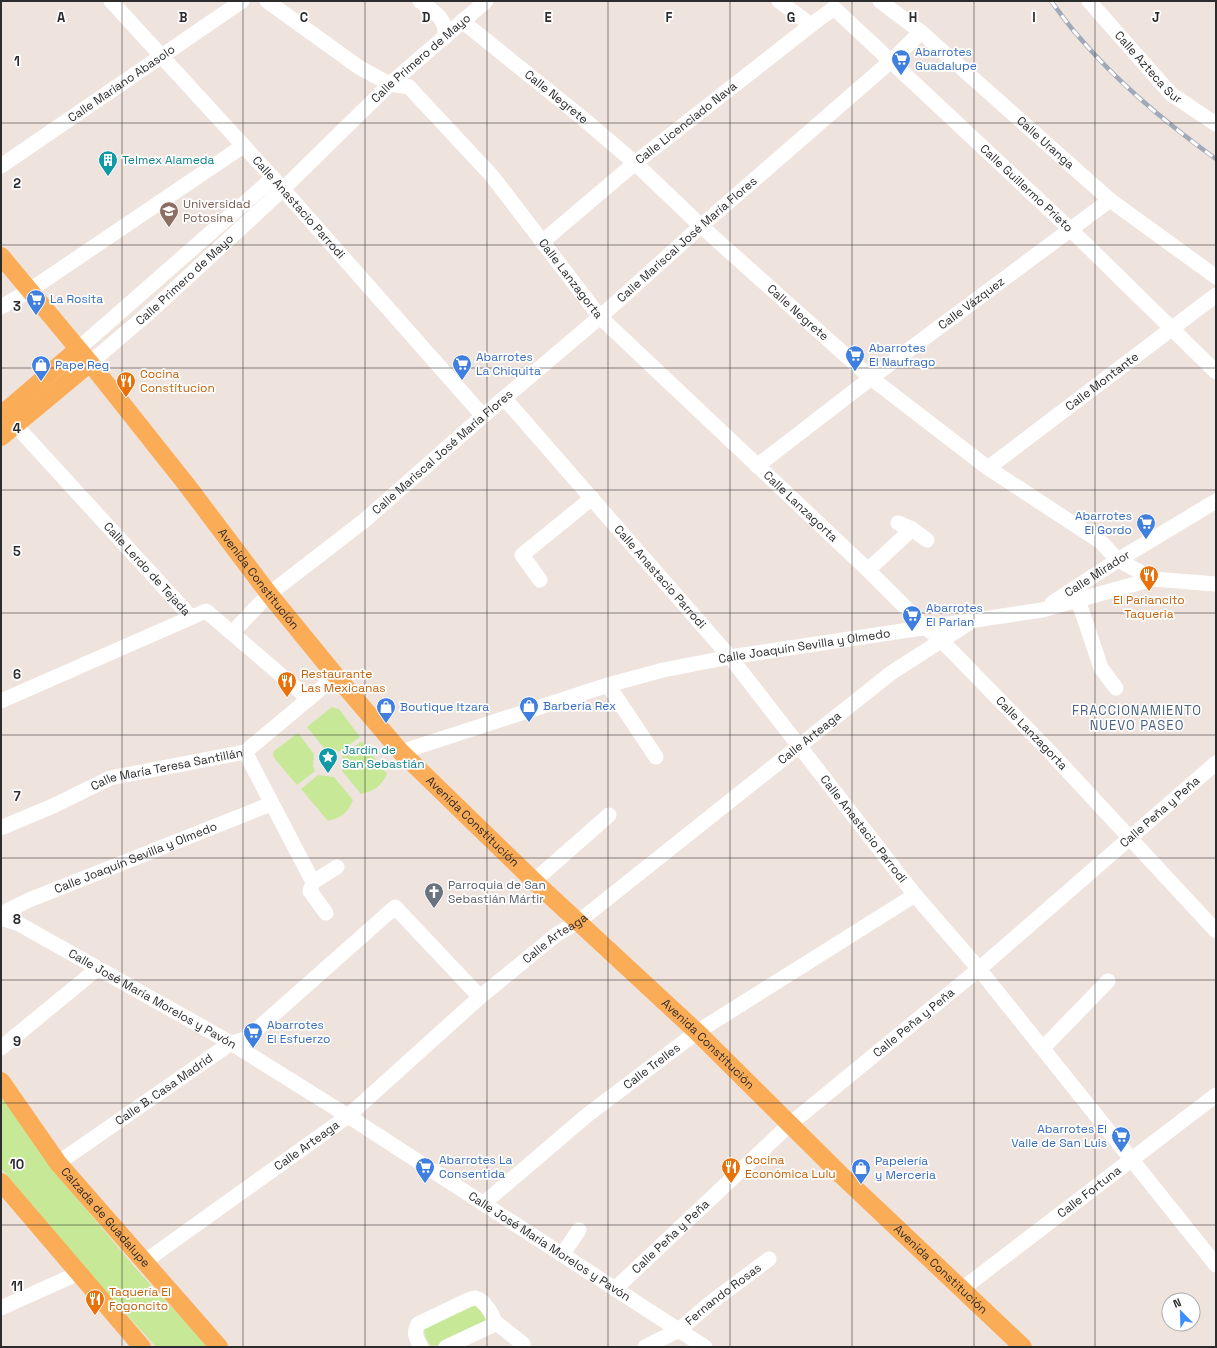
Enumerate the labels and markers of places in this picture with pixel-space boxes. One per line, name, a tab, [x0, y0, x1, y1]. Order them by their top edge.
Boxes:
place label: Abarrotes Guadalupe	[915, 44, 977, 74]
supermarket icon: Abarrotes Guadalupe	[890, 48, 912, 76]
building icon: Telmex Alameda	[97, 149, 119, 177]
place label: Telmex Alameda	[122, 152, 215, 168]
place label: Universidad Potosina	[183, 196, 250, 226]
school or university icon: Universidad Potosina	[158, 200, 180, 228]
supermarket icon: La Rosita	[25, 288, 47, 316]
place label: La Rosita	[50, 291, 103, 307]
place label: Abarrotes El Naufrago	[869, 340, 935, 370]
supermarket icon: Abarrotes El Naufrago	[844, 344, 866, 372]
place label: Abarrotes La Chiquita	[476, 349, 541, 379]
supermarket icon: Abarrotes La Chiquita	[451, 353, 473, 381]
shop icon: Pape Reg	[30, 354, 52, 382]
place label: Pape Reg	[55, 357, 109, 373]
place label: Cocina Constitucion	[140, 366, 215, 396]
restaurant icon: Cocina Constitucion	[115, 370, 137, 398]
place label: Abarrotes El Gordo	[1075, 508, 1132, 538]
supermarket icon: Abarrotes El Gordo	[1135, 512, 1157, 540]
restaurant icon: El Pariancito Taqueria	[1138, 564, 1160, 592]
place label: El Pariancito Taqueria	[1113, 592, 1185, 622]
place label: Abarrotes El Parian	[926, 600, 983, 630]
supermarket icon: Abarrotes El Parian	[901, 604, 923, 632]
place label: Restaurante Las Mexicanas	[301, 666, 386, 696]
restaurant icon: Restaurante Las Mexicanas	[276, 670, 298, 698]
shop icon: Barbería Rex	[518, 695, 540, 723]
shop icon: Boutique Itzara	[375, 696, 397, 724]
place label: Barbería Rex	[543, 698, 616, 714]
place label: Boutique Itzara	[400, 699, 489, 715]
place label: Jardín de San Sebastián	[342, 742, 425, 772]
place icon: Jardín de San Sebastián	[317, 746, 339, 774]
place label: Parroquia de San Sebastián Mártir	[448, 877, 546, 907]
church icon: Parroquia de San Sebastián Mártir	[423, 881, 445, 909]
place label: Abarrotes El Esfuerzo	[267, 1017, 330, 1047]
supermarket icon: Abarrotes El Esfuerzo	[242, 1021, 264, 1049]
place label: Abarrotes El Valle de San Luis	[1011, 1121, 1107, 1151]
supermarket icon: Abarrotes El Valle de San Luis	[1110, 1125, 1132, 1153]
place label: Abarrotes La Consentida	[439, 1152, 513, 1182]
place label: Cocina Económica Lulu	[745, 1152, 836, 1182]
place label: Papelería y Merceria	[875, 1153, 936, 1183]
supermarket icon: Abarrotes La Consentida	[414, 1156, 436, 1184]
restaurant icon: Cocina Económica Lulu	[720, 1156, 742, 1184]
shop icon: Papelería y Merceria	[850, 1157, 872, 1185]
place label: Taquería El Fogoncito	[109, 1284, 171, 1314]
restaurant icon: Taquería El Fogoncito	[84, 1288, 106, 1316]

